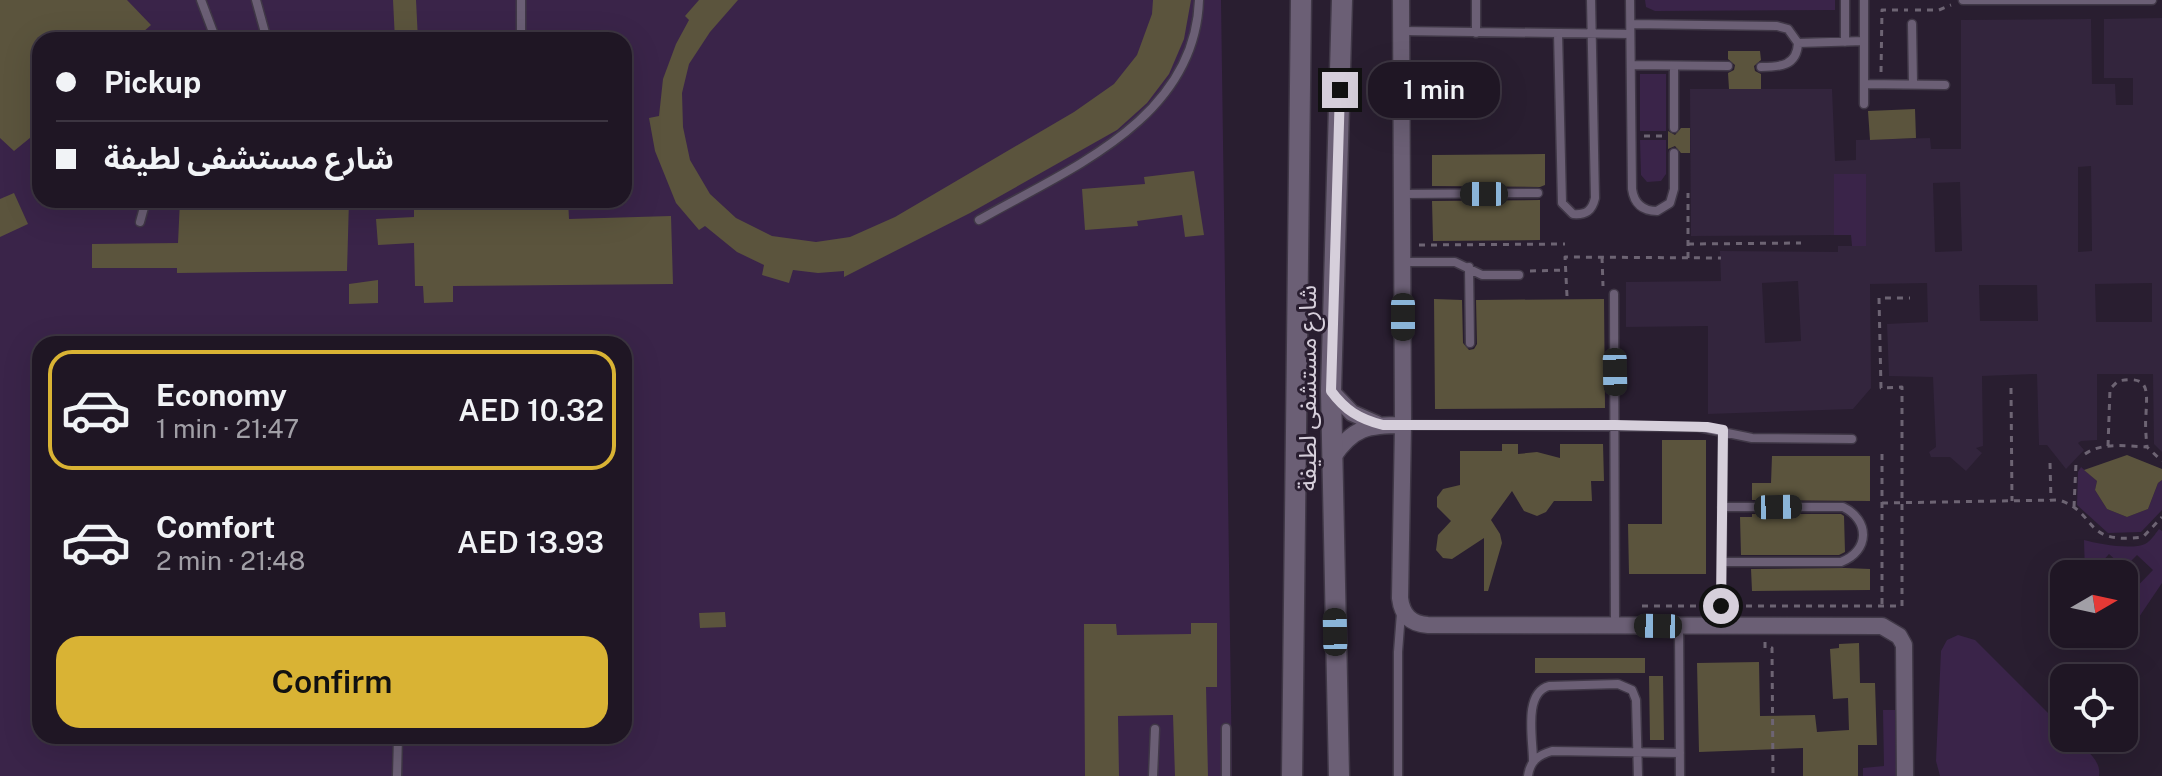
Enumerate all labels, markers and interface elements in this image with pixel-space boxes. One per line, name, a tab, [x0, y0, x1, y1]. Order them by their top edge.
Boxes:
callout: 1 min	[1368, 62, 1500, 118]
text: Pickup	[104, 64, 201, 100]
route end	[1322, 72, 1358, 108]
text: 1 min	[1403, 74, 1465, 105]
text: شارع مستشفى لطيفة	[104, 140, 394, 176]
car	[1460, 182, 1508, 206]
street label: شارع مستشفى لطيفة	[1293, 285, 1325, 491]
car	[1391, 293, 1415, 341]
car	[1603, 348, 1627, 396]
icon: car	[60, 374, 132, 446]
text: Economy	[156, 377, 287, 413]
text: AED 10.32	[458, 392, 604, 428]
text: 1 min · 21:47	[156, 413, 299, 444]
car	[1754, 495, 1802, 519]
icon: car	[60, 506, 132, 578]
text: Comfort	[156, 509, 275, 545]
text: AED 13.93	[457, 524, 604, 560]
text: 2 min · 21:48	[156, 545, 305, 576]
north arrow	[2050, 560, 2138, 648]
map controls	[2050, 560, 2138, 752]
route start	[1703, 588, 1739, 624]
car	[1323, 608, 1347, 656]
car	[1634, 614, 1682, 638]
button: Confirm	[56, 636, 608, 728]
button: locate	[2050, 664, 2138, 752]

